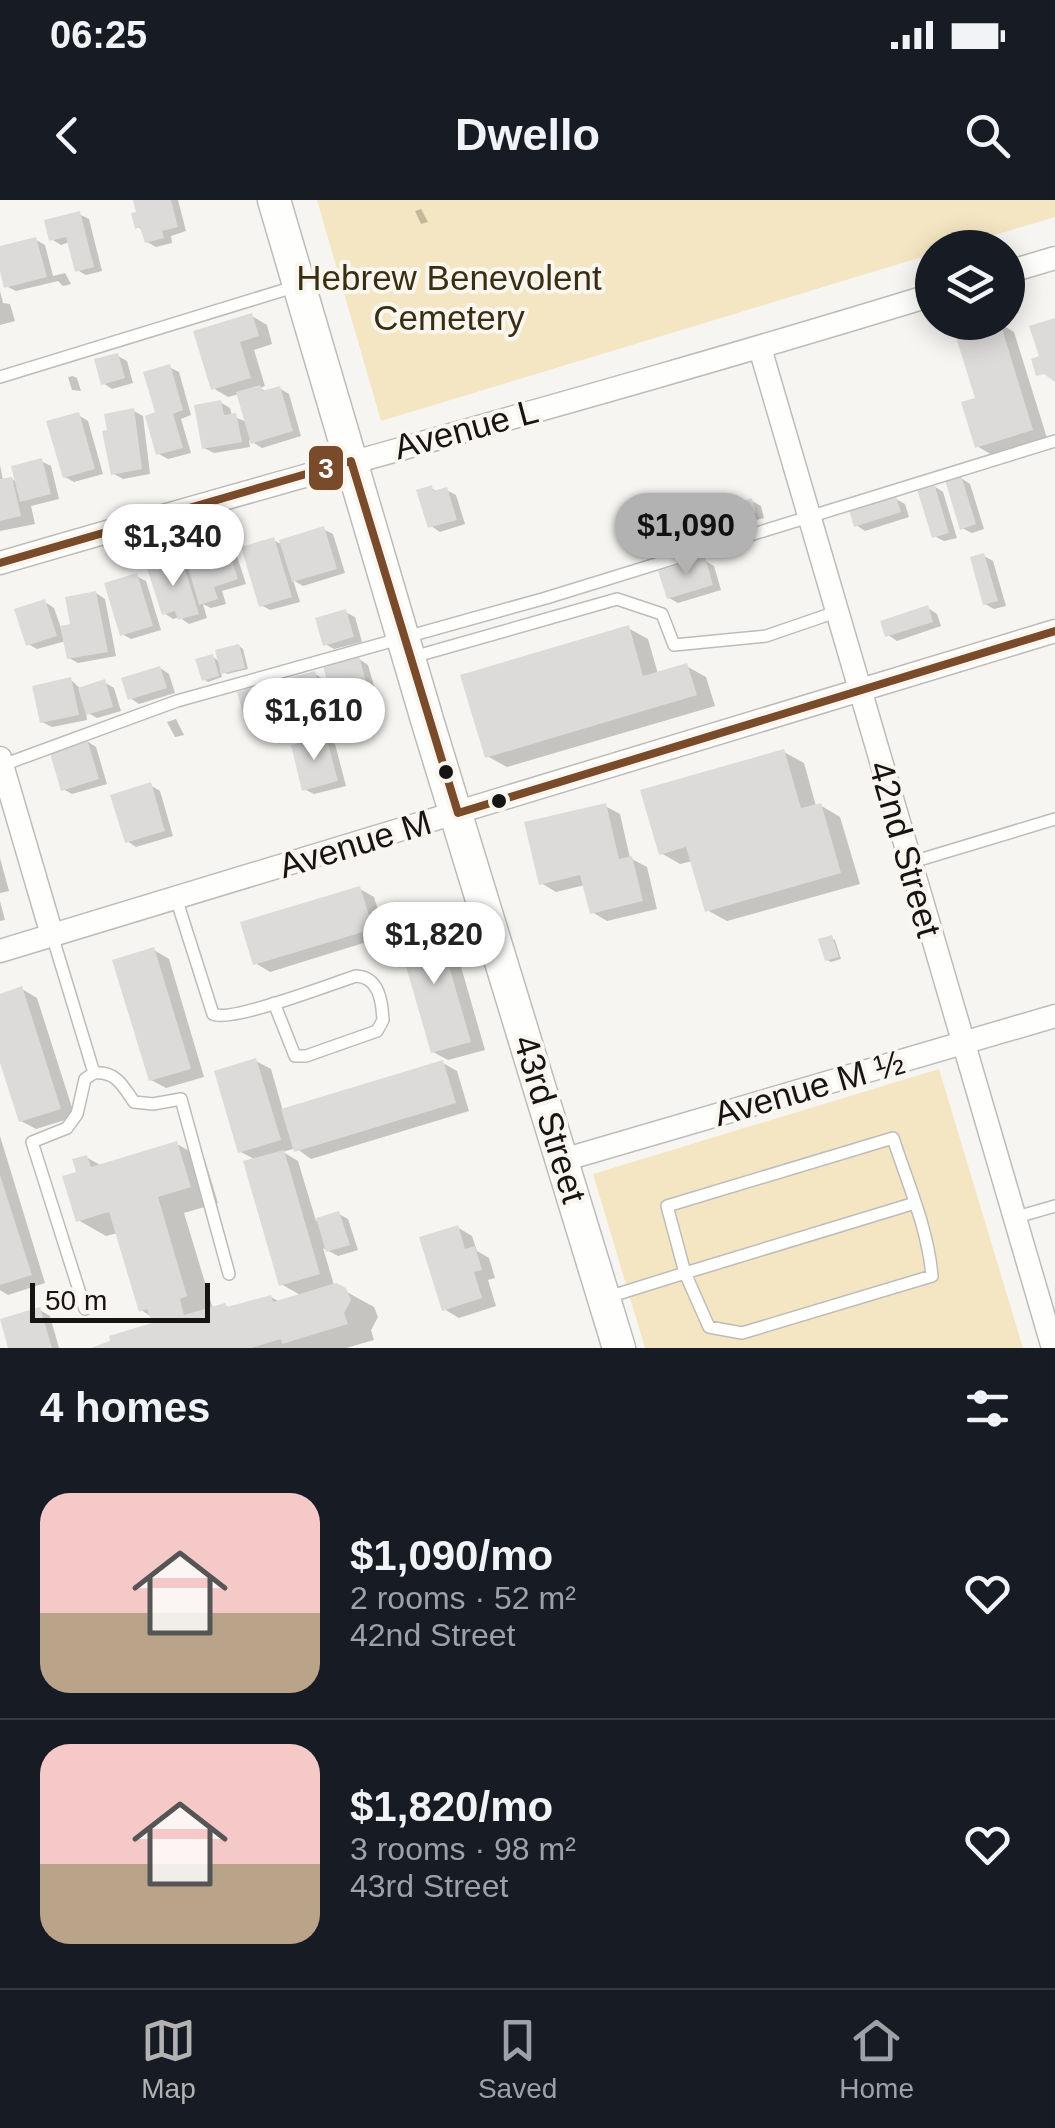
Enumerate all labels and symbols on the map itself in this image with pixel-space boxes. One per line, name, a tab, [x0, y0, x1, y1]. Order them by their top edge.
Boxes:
park label: Hebrew Benevolent Cemetery	[296, 258, 602, 337]
street label: Avenue L	[390, 391, 542, 466]
line badge: 3	[307, 444, 345, 492]
text: 3	[318, 453, 334, 484]
pin: $1,090	[605, 493, 767, 578]
pin: $1,340	[92, 504, 254, 589]
pin: $1,610	[233, 678, 395, 763]
street label: 42nd Street	[862, 757, 949, 941]
unlabelled marker	[436, 762, 456, 782]
unlabelled marker	[489, 791, 509, 811]
street label: Avenue M	[274, 802, 436, 885]
pin: $1,820	[353, 902, 515, 987]
street label: 43rd Street	[507, 1030, 595, 1208]
street label: Avenue M ½	[709, 1042, 908, 1133]
scale bar	[30, 1278, 210, 1322]

